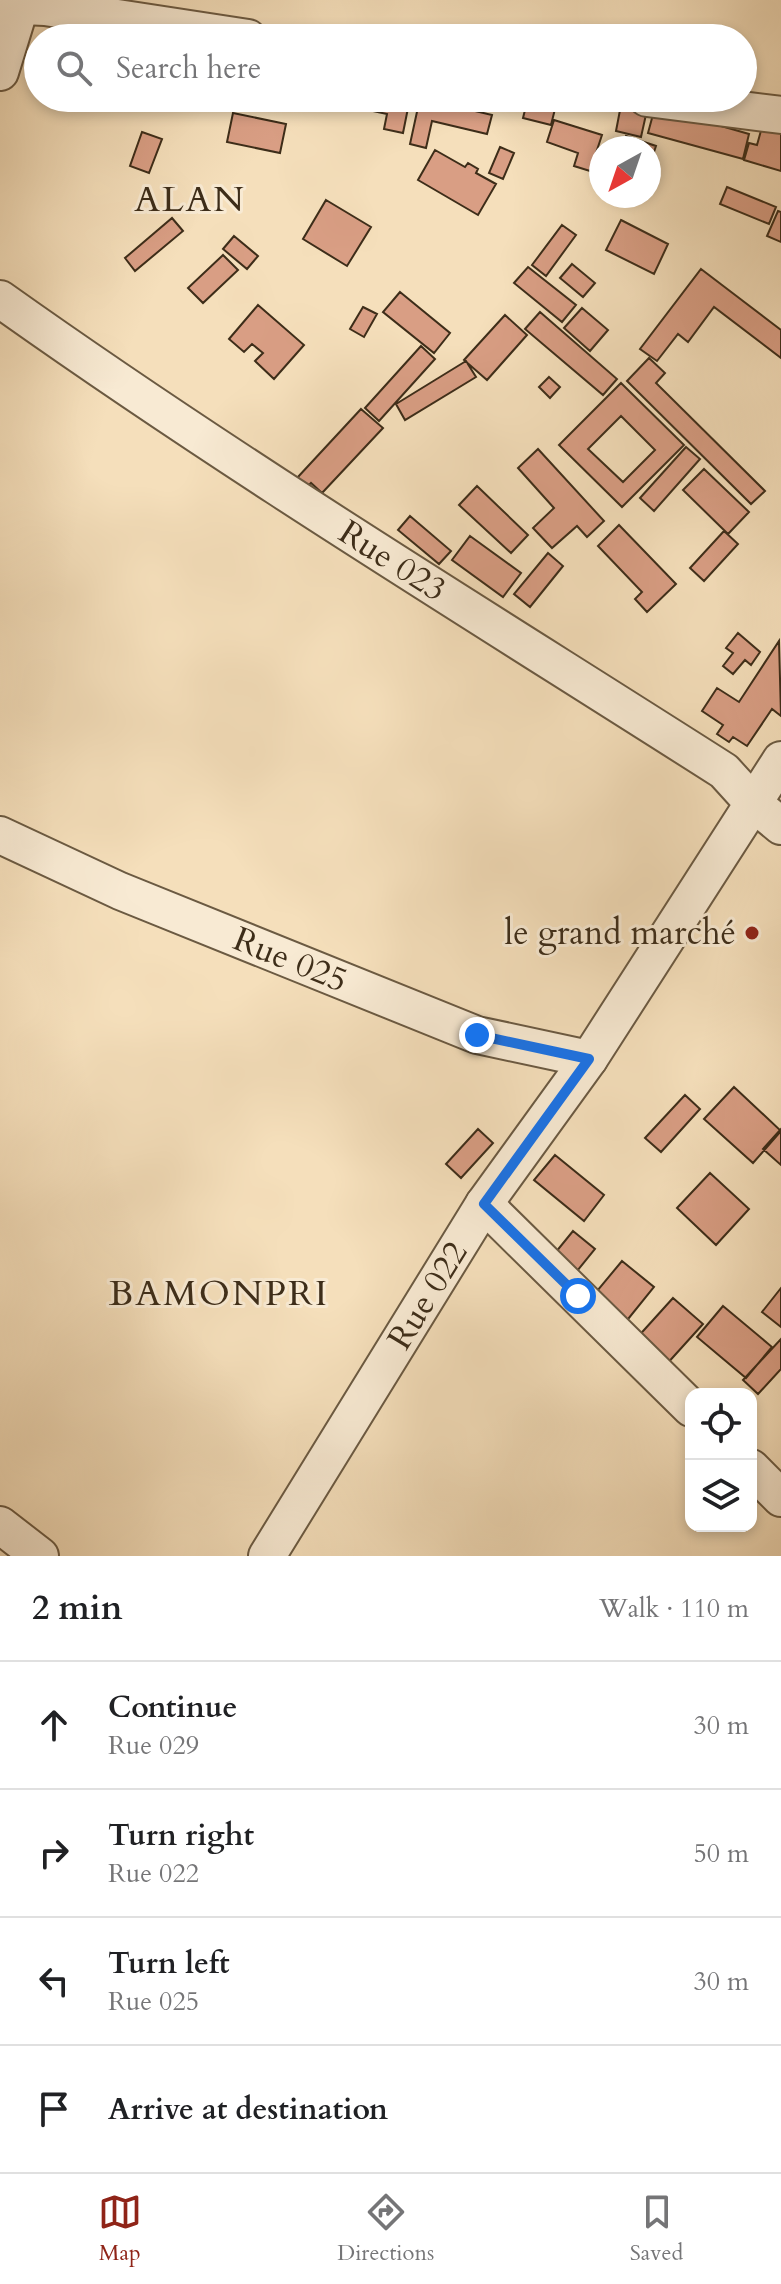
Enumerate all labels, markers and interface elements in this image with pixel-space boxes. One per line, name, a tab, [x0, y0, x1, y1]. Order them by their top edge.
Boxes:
search box	[24, 24, 757, 112]
icon: search	[52, 46, 96, 90]
text: Search here	[116, 48, 261, 89]
north arrow	[589, 136, 661, 208]
district label: ALAN	[134, 175, 246, 224]
street label: Rue 023	[330, 510, 455, 612]
place label: le grand marché	[505, 910, 736, 956]
street label: Rue 025	[226, 916, 354, 1003]
marker: le grand marché	[743, 924, 761, 942]
route end	[459, 1017, 495, 1053]
street label: Rue 022	[377, 1233, 478, 1358]
district label: BAMONPRI	[109, 1269, 329, 1318]
route start	[560, 1278, 596, 1314]
map controls	[685, 1388, 757, 1532]
button: locate	[685, 1388, 757, 1460]
button: layers	[685, 1460, 757, 1532]
text: 2 min	[32, 1585, 123, 1631]
text: Walk · 110 m	[599, 1591, 749, 1626]
text: Continue	[108, 1687, 237, 1728]
icon: ahead	[32, 1703, 76, 1747]
text: 30 m	[693, 1708, 749, 1743]
text: Rue 029	[108, 1728, 199, 1763]
text: Turn right	[108, 1815, 254, 1856]
icon: right	[32, 1831, 76, 1875]
text: 50 m	[693, 1836, 749, 1871]
text: Rue 022	[108, 1856, 199, 1891]
text: Turn left	[108, 1943, 230, 1984]
icon: left	[32, 1959, 76, 2003]
text: 30 m	[693, 1964, 749, 1999]
text: Rue 025	[108, 1984, 199, 2019]
icon: arrive	[32, 2087, 76, 2131]
text: Arrive at destination	[108, 2089, 388, 2130]
tab: Map	[98, 2190, 142, 2268]
tab: Directions	[337, 2190, 434, 2268]
tab: Saved	[630, 2190, 683, 2268]

